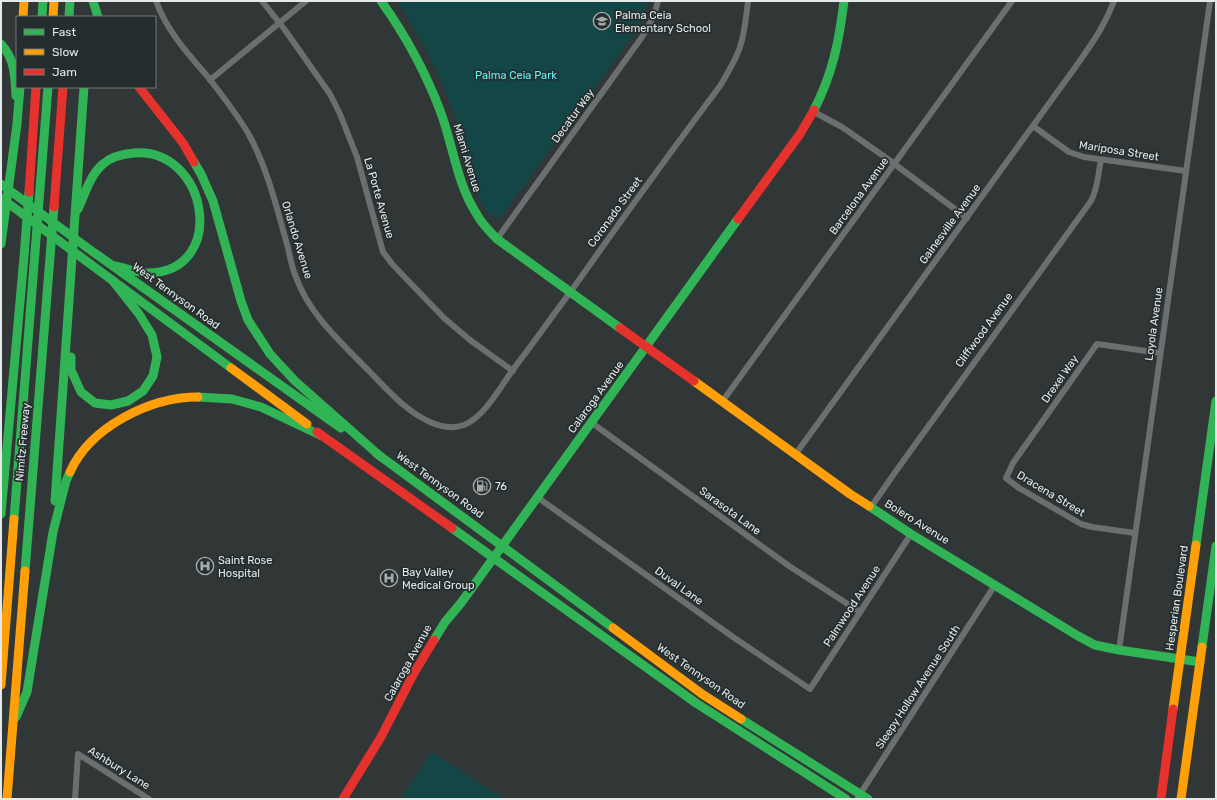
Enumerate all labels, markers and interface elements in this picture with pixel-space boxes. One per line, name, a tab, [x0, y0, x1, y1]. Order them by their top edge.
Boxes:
place label: Palma Ceia Elementary School	[615, 9, 711, 35]
school or university icon: Palma Ceia Elementary School	[592, 11, 612, 31]
legend	[16, 16, 156, 88]
text: Fast	[52, 25, 76, 39]
text: Slow	[52, 45, 79, 59]
text: Jam	[52, 65, 77, 79]
park label: Palma Ceia Park	[475, 69, 557, 82]
street label: Decatur Way	[549, 86, 597, 146]
street label: Miami Avenue	[450, 122, 484, 194]
street label: Mariposa Street	[1078, 138, 1161, 164]
street label: Barcelona Avenue	[827, 155, 891, 237]
street label: La Porte Avenue	[361, 156, 397, 240]
street label: Coronado Street	[585, 174, 645, 250]
street label: Gainesville Avenue	[917, 181, 983, 267]
street label: Orlando Avenue	[279, 199, 315, 281]
street label: West Tennyson Road	[130, 260, 222, 332]
street label: Loyola Avenue	[1142, 286, 1166, 362]
street label: Cliffwood Avenue	[953, 290, 1015, 370]
street label: Drexel Way	[1039, 353, 1081, 405]
street label: Calaroga Avenue	[565, 358, 627, 436]
street label: Nimitz Freeway	[13, 402, 33, 482]
street label: West Tennyson Road	[394, 449, 486, 521]
street label: Dracena Street	[1015, 469, 1088, 520]
fuel station icon: 76	[472, 476, 492, 496]
place label: 76	[495, 480, 507, 493]
street label: Sarasota Lane	[697, 484, 763, 538]
street label: Bolero Avenue	[882, 497, 952, 547]
street label: Hesperian Boulevard	[1163, 545, 1191, 651]
place label: Saint Rose Hospital	[218, 554, 272, 580]
hospital icon: Saint Rose Hospital	[195, 556, 215, 576]
street label: Palmwood Avenue	[821, 563, 883, 649]
street label: Duval Lane	[652, 564, 706, 608]
place label: Bay Valley Medical Group	[402, 566, 475, 592]
hospital icon: Bay Valley Medical Group	[379, 568, 399, 588]
street label: Calaroga Avenue	[381, 622, 435, 704]
street label: Sleepy Hollow Avenue South	[873, 623, 963, 751]
street label: West Tennyson Road	[654, 641, 748, 711]
street label: Ashbury Lane	[86, 744, 152, 792]

